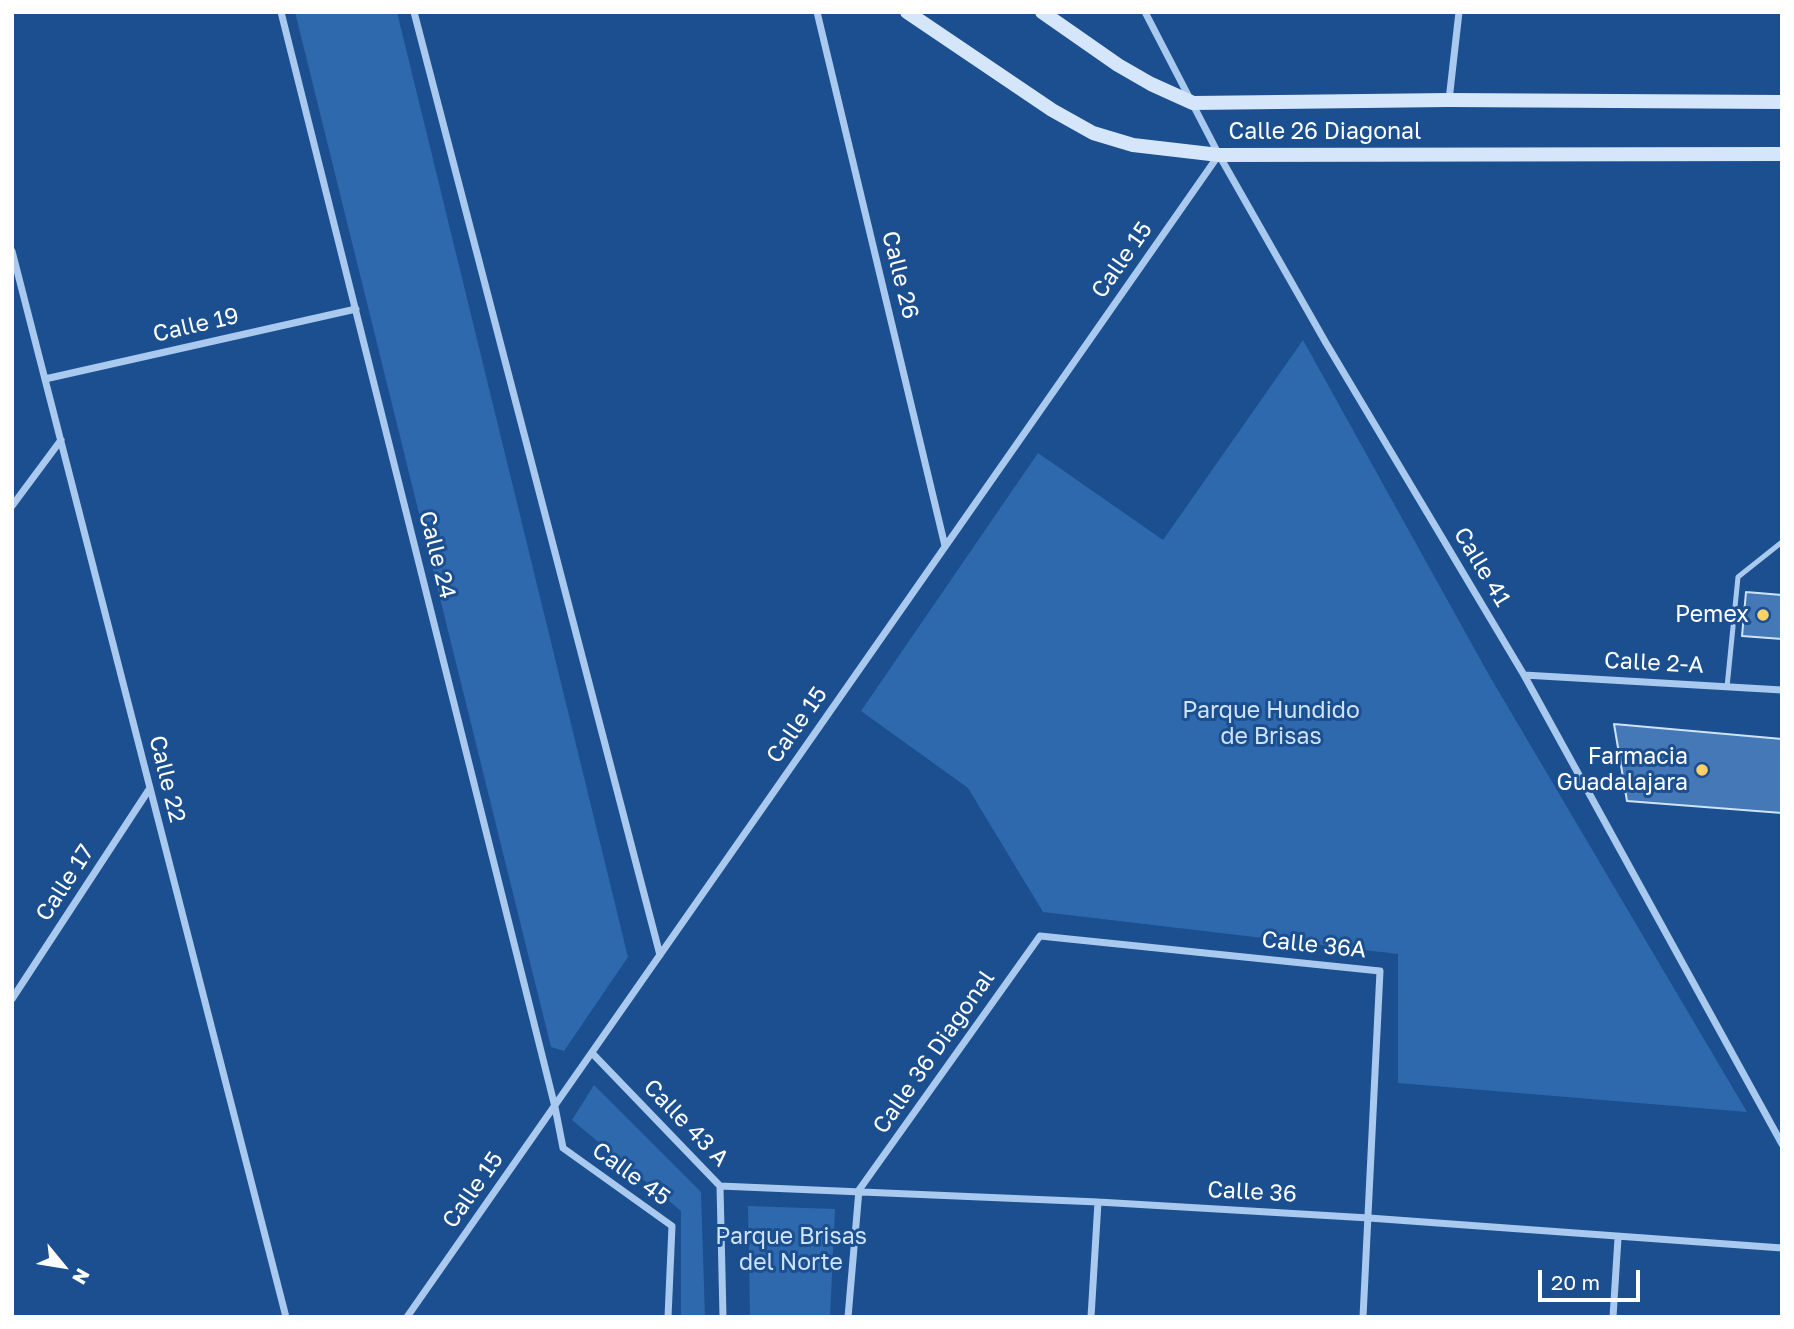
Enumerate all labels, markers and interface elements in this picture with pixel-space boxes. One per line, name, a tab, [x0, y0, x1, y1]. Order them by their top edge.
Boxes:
street label: Calle 26 Diagonal	[1229, 118, 1421, 146]
street label: Calle 15	[1086, 217, 1158, 303]
street label: Calle 26	[876, 228, 924, 322]
street label: Calle 19	[150, 302, 242, 348]
street label: Calle 24	[413, 508, 461, 602]
street label: Calle 41	[1448, 522, 1516, 612]
place label: Pemex	[1675, 601, 1749, 629]
marker: Pemex	[1755, 607, 1771, 623]
street label: Calle 2-A	[1603, 647, 1705, 679]
street label: Calle 15	[761, 682, 833, 768]
park label: Parque Hundido de Brisas	[1182, 697, 1360, 751]
street label: Calle 22	[143, 733, 191, 825]
place label: Farmacia Guadalajara	[1556, 743, 1688, 797]
marker: Farmacia Guadalajara	[1694, 762, 1710, 778]
street label: Calle 17	[30, 840, 100, 926]
street label: Calle 36A	[1260, 926, 1368, 964]
street label: Calle 36 Diagonal	[867, 965, 1001, 1139]
street label: Calle 43 A	[638, 1074, 734, 1172]
street label: Calle 45	[587, 1137, 675, 1211]
street label: Calle 15	[437, 1147, 509, 1233]
street label: Calle 36	[1207, 1176, 1297, 1208]
park label: Parque Brisas del Norte	[715, 1223, 867, 1277]
north arrow	[28, 1231, 98, 1301]
scale bar	[1542, 1256, 1644, 1300]
text: N	[68, 1265, 95, 1289]
text: 20 m	[1551, 1269, 1600, 1295]

